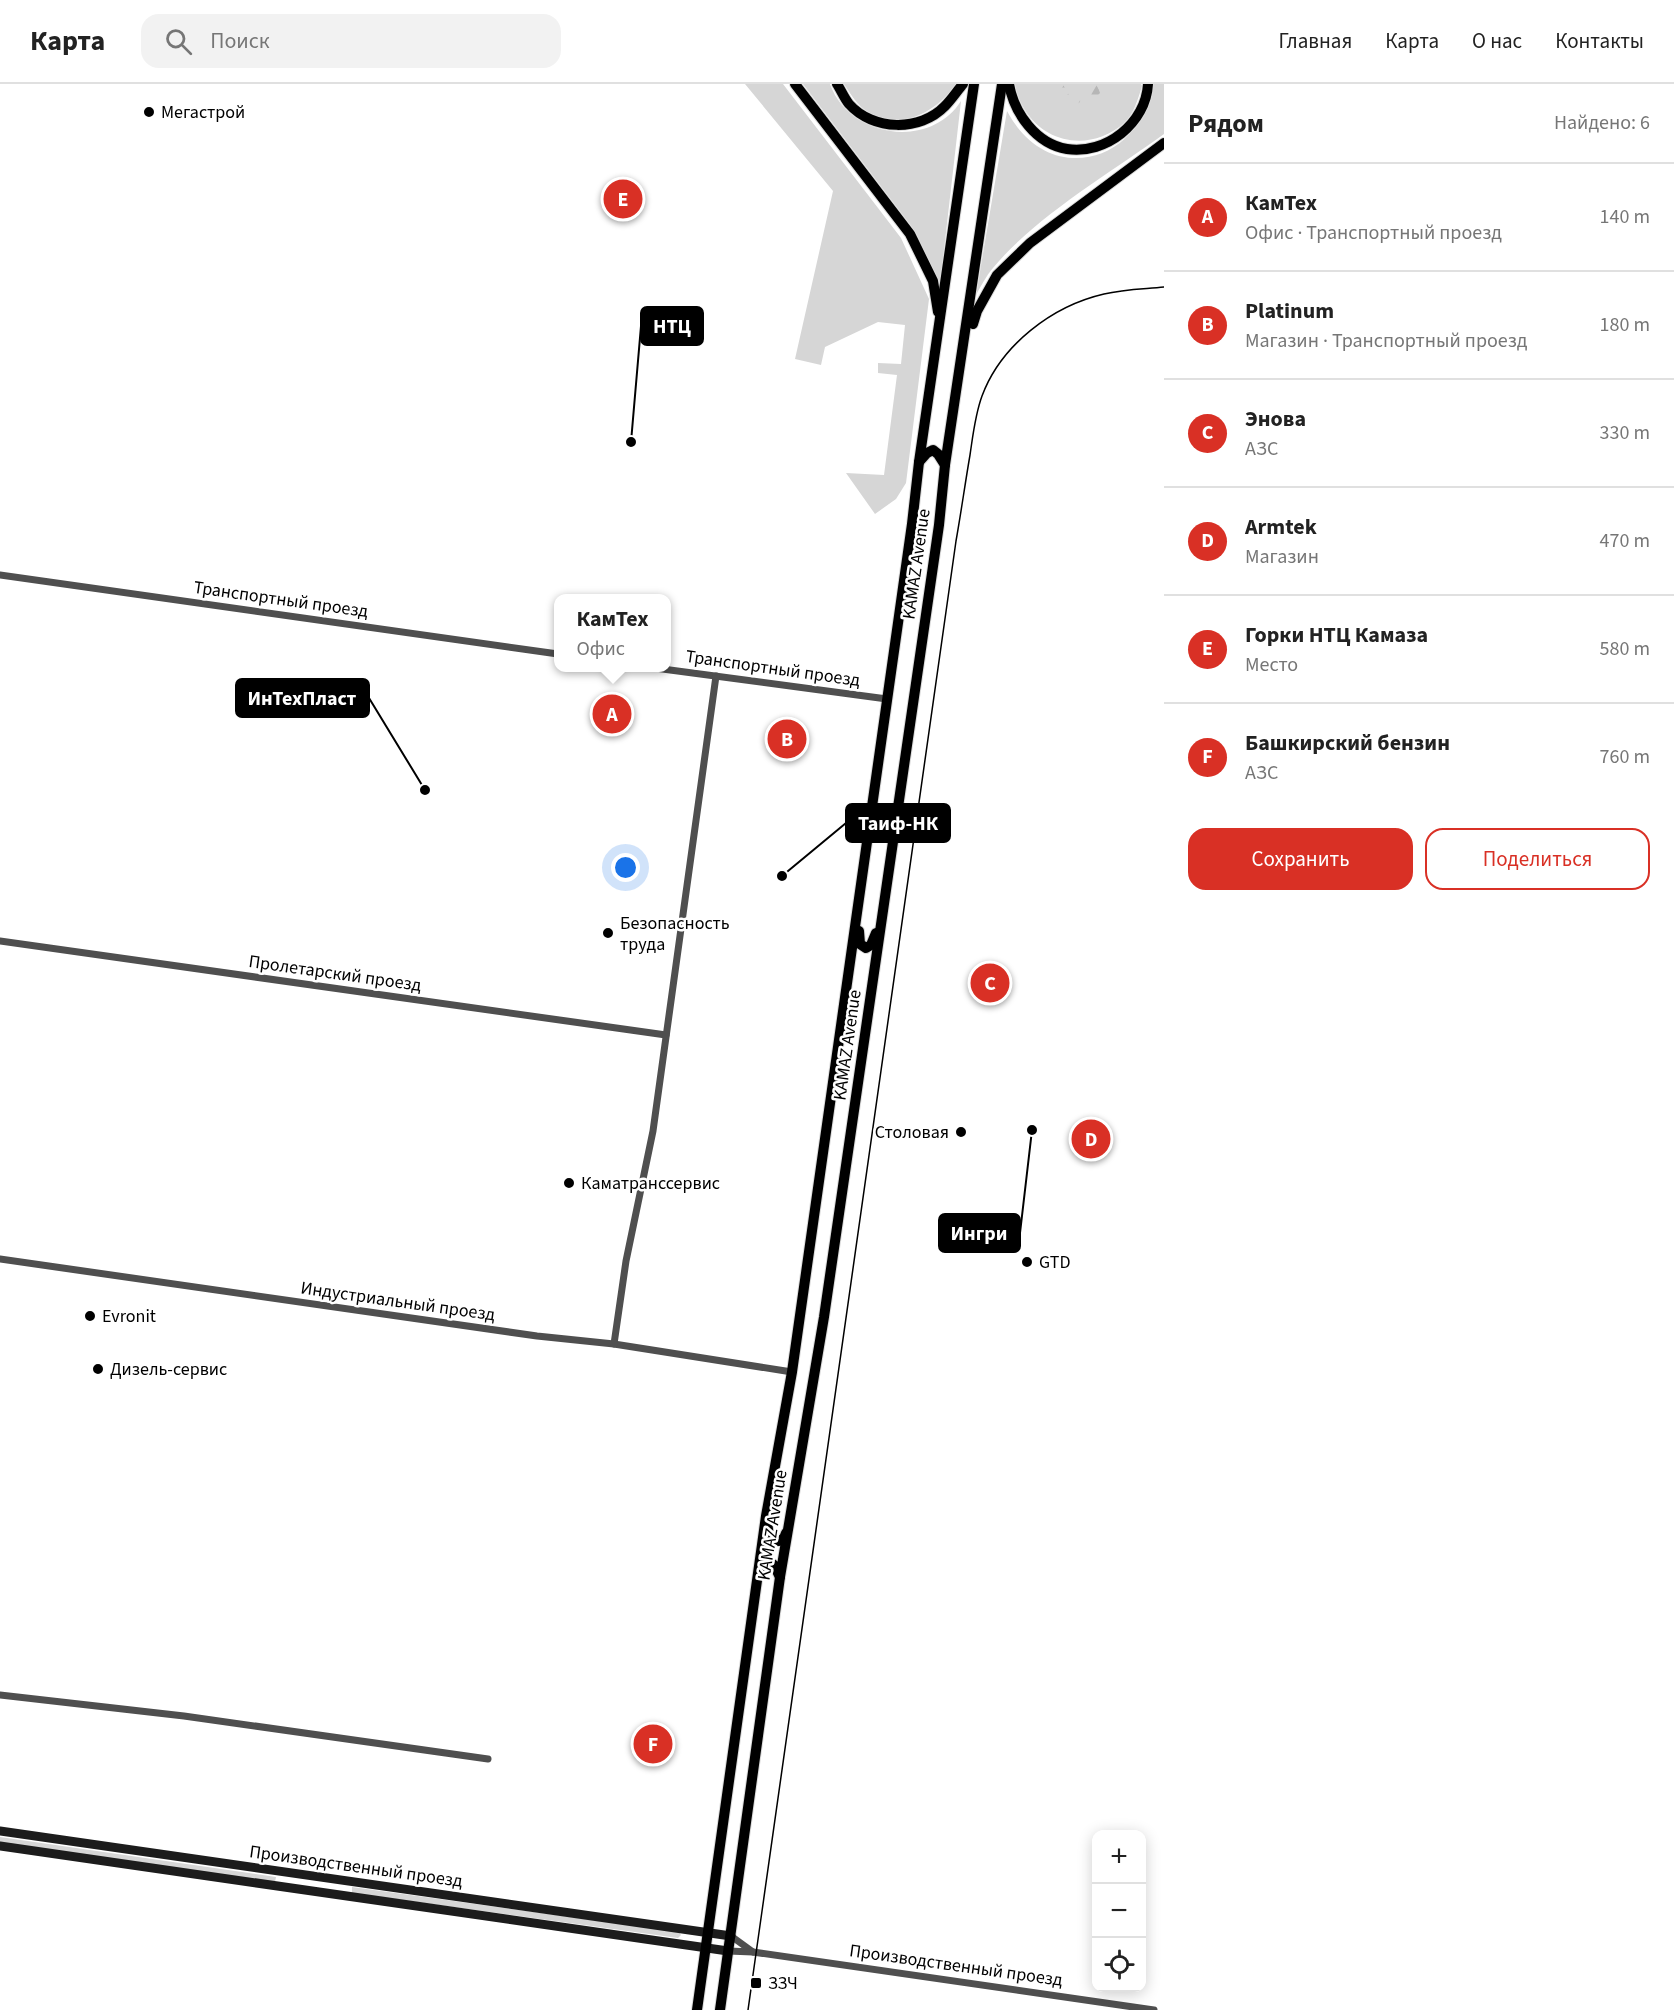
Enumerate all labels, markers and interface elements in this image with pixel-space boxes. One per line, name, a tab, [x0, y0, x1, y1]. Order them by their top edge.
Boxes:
search box	[141, 14, 561, 68]
text: Карта	[30, 21, 105, 61]
icon: search	[162, 25, 195, 58]
text: Поиск	[210, 25, 270, 57]
text: Главная	[1279, 26, 1352, 56]
text: Карта	[1385, 26, 1439, 56]
text: О нас	[1472, 26, 1522, 56]
text: Контакты	[1555, 26, 1644, 56]
place label: Мегастрой	[161, 100, 245, 125]
marker: Мегастрой	[142, 105, 156, 119]
text: Рядом	[1188, 105, 1264, 142]
text: Найдено: 6	[1554, 109, 1650, 137]
pin: E	[604, 176, 642, 222]
text: КамТех	[1245, 187, 1317, 219]
text: A	[1202, 203, 1213, 231]
text: 140 m	[1600, 203, 1650, 231]
text: Офис · Транспортный проезд	[1245, 219, 1502, 247]
text: Platinum	[1245, 295, 1334, 327]
callout: НТЦ	[641, 307, 703, 345]
text: B	[1201, 311, 1214, 339]
text: 180 m	[1600, 311, 1650, 339]
text: НТЦ	[653, 313, 692, 341]
text: Магазин · Транспортный проезд	[1245, 327, 1528, 355]
text: Энова	[1245, 403, 1306, 435]
text: C	[1202, 419, 1213, 447]
text: 330 m	[1600, 419, 1650, 447]
text: АЗС	[1245, 435, 1278, 463]
street label: KAMAZ Avenue	[896, 507, 937, 621]
text: Armtek	[1245, 511, 1317, 543]
text: D	[1201, 527, 1214, 555]
text: 470 m	[1600, 527, 1650, 555]
text: Магазин	[1245, 543, 1319, 571]
street label: Транспортный проезд	[192, 575, 370, 624]
popup	[554, 594, 671, 672]
text: КамТех	[576, 603, 649, 635]
text: Горки НТЦ Камаза	[1245, 619, 1428, 651]
text: Офис	[576, 635, 625, 663]
text: E	[1202, 635, 1213, 663]
text: 580 m	[1600, 635, 1650, 663]
street label: Транспортный проезд	[684, 644, 862, 693]
text: Место	[1245, 651, 1298, 679]
callout: ИнТехПласт	[236, 679, 369, 717]
text: ИнТехПласт	[248, 685, 357, 713]
pin: A	[592, 692, 632, 736]
pin: B	[768, 716, 806, 762]
text: Башкирский бензин	[1245, 727, 1450, 759]
text: F	[1202, 743, 1213, 771]
text: 760 m	[1600, 743, 1650, 771]
text: АЗС	[1245, 759, 1278, 787]
callout: Таиф-НК	[846, 804, 950, 842]
text: Таиф-НК	[858, 810, 939, 838]
button: Сохранить	[1188, 828, 1413, 890]
button: Поделиться	[1425, 828, 1650, 890]
your location	[611, 853, 640, 882]
place label: Безопасность труда	[620, 911, 730, 957]
marker: Безопасность труда	[601, 926, 615, 940]
street label: Пролетарский проезд	[247, 949, 423, 998]
pin: C	[970, 960, 1010, 1006]
street label: KAMAZ Avenue	[827, 988, 868, 1102]
pin: D	[1072, 1116, 1110, 1162]
place label: Столовая	[875, 1120, 949, 1145]
marker: Столовая	[954, 1125, 968, 1139]
place label: Каматранссервис	[581, 1171, 720, 1196]
marker: Каматранссервис	[562, 1176, 576, 1190]
callout: Ингри	[939, 1214, 1020, 1252]
text: Ингри	[951, 1220, 1007, 1248]
place label: GTD	[1039, 1250, 1070, 1275]
marker: GTD	[1020, 1255, 1034, 1269]
street label: Индустриальный проезд	[299, 1275, 497, 1328]
place label: Evronit	[102, 1304, 156, 1329]
marker: Evronit	[83, 1309, 97, 1323]
place label: Дизель-сервис	[110, 1357, 227, 1382]
marker: Дизель-сервис	[91, 1362, 105, 1376]
street label: KAMAZ Avenue	[751, 1468, 794, 1582]
pin: F	[634, 1722, 672, 1766]
map controls	[1092, 1830, 1146, 1992]
button: +	[1092, 1830, 1146, 1884]
street label: Производственный проезд	[248, 1839, 465, 1894]
button: −	[1092, 1884, 1146, 1938]
street label: Производственный проезд	[848, 1938, 1065, 1993]
button: locate	[1092, 1938, 1146, 1992]
place label: ЗЗЧ	[768, 1971, 798, 1996]
marker: ЗЗЧ	[749, 1976, 763, 1990]

